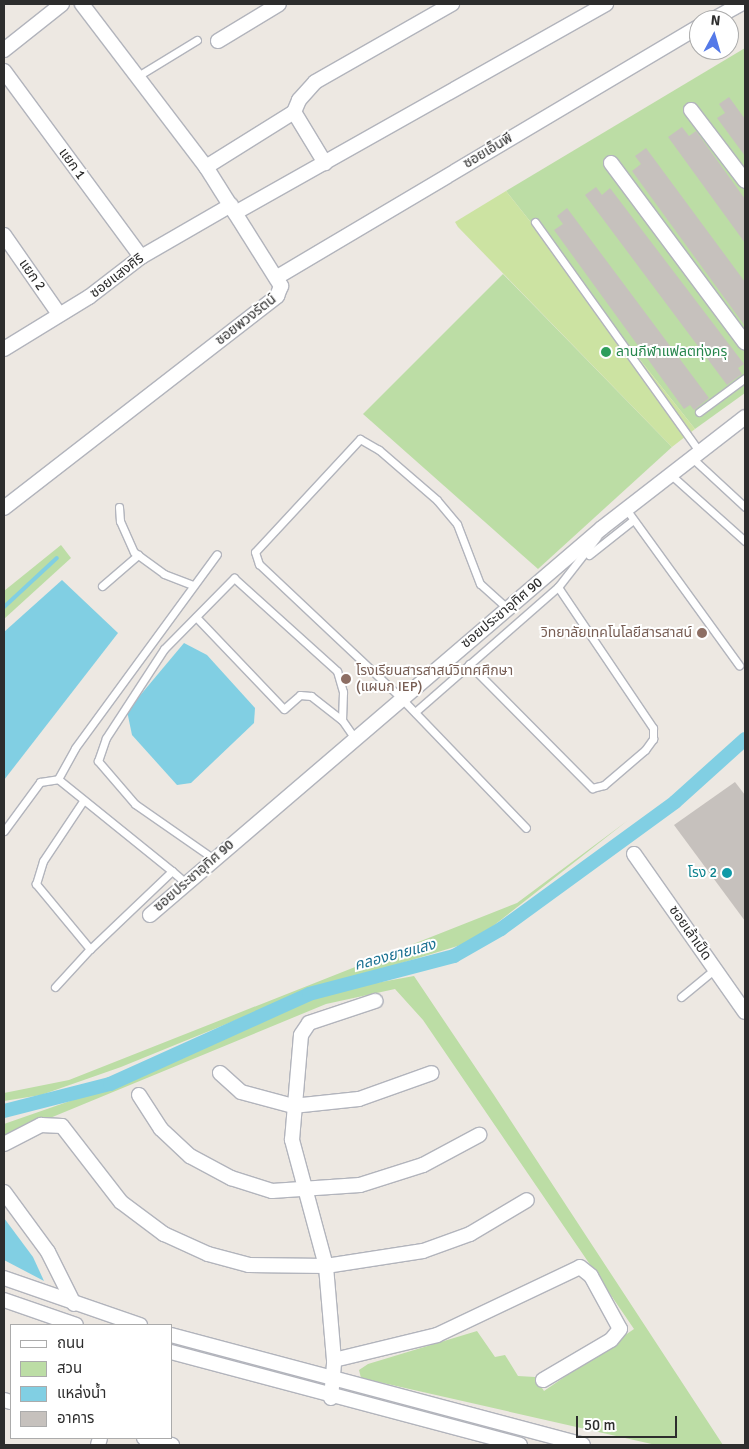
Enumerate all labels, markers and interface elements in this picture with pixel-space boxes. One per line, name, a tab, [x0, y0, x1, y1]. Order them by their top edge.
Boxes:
north arrow	[689, 10, 739, 60]
text: N	[710, 12, 721, 30]
street label: ซอยเอ็นพี	[460, 130, 516, 172]
street label: แยก 1	[55, 145, 89, 183]
street label: ซอยแสงศิริ	[87, 250, 147, 302]
street label: แยก 2	[15, 256, 49, 294]
street label: ซอยพวงรัตน์	[212, 291, 280, 349]
place label: ลานกีฬาแฟลตทุ่งครุ	[616, 344, 727, 360]
marker: ลานกีฬาแฟลตทุ่งครุ	[600, 346, 612, 358]
street label: ซอยประชาอุทิศ 90	[458, 574, 546, 652]
place label: วิทยาลัยเทคโนโลยีสารสาสน์	[541, 625, 692, 641]
marker: วิทยาลัยเทคโนโลยีสารสาสน์	[696, 627, 708, 639]
place label: โรงเรียนสารสาสน์วิเทศศึกษา (แผนก IEP)	[356, 663, 513, 696]
marker: โรงเรียนสารสาสน์วิเทศศึกษา (แผนก IEP)	[340, 673, 352, 685]
street label: ซอยประชาอุทิศ 90	[150, 836, 238, 916]
place label: โรง 2	[688, 865, 717, 881]
marker: โรง 2	[721, 867, 733, 879]
street label: ซอยเล้าเป็ด	[665, 902, 715, 964]
water label: คลองยายแสง	[352, 936, 438, 974]
legend	[10, 1324, 172, 1439]
text: ถนน	[57, 1334, 84, 1352]
text: สวน	[57, 1359, 82, 1377]
text: แหล่งน้ำ	[57, 1384, 106, 1402]
scale bar	[579, 1406, 680, 1438]
text: อาคาร	[57, 1409, 94, 1427]
text: 50 m	[584, 1416, 615, 1434]

